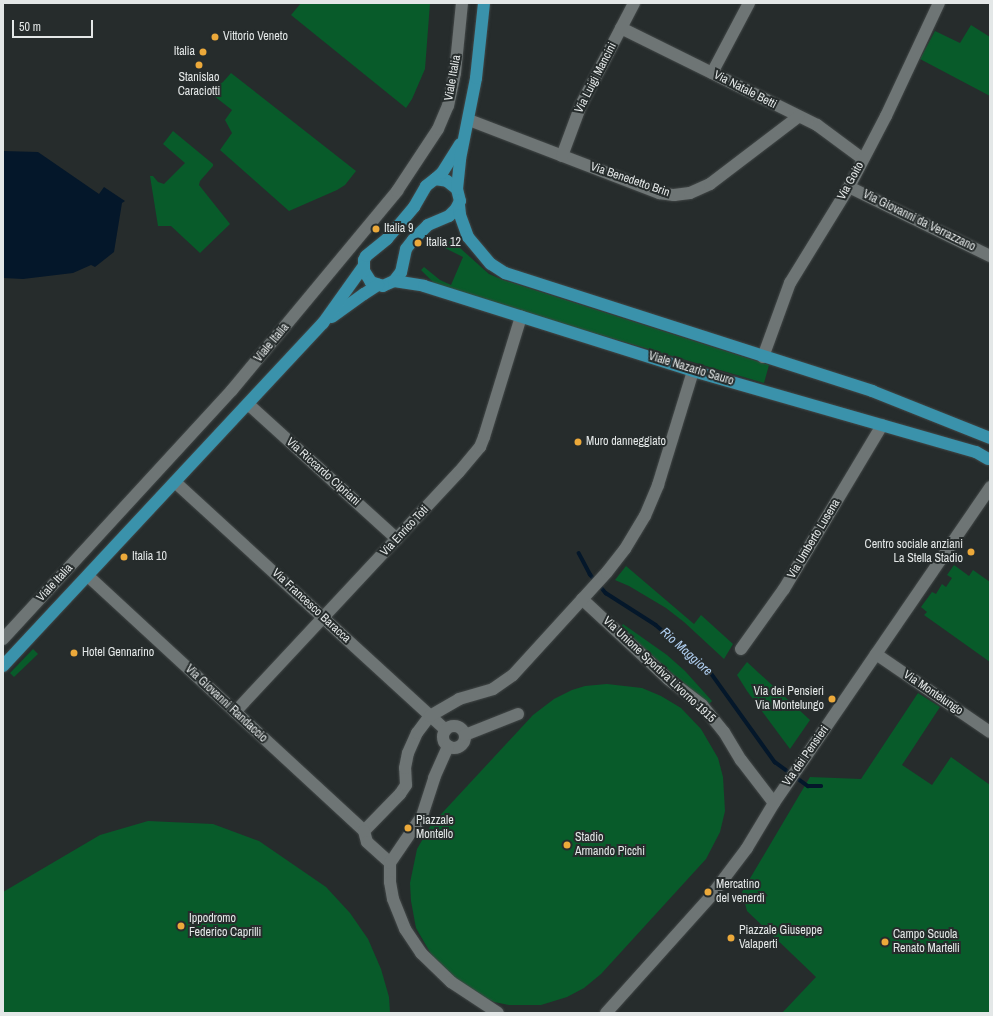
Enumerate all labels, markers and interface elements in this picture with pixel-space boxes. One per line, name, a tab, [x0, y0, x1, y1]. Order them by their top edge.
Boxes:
scale bar	[14, 12, 95, 38]
text: 50 m	[19, 19, 41, 35]
place label: Vittorio Veneto	[223, 30, 288, 44]
marker: Vittorio Veneto	[210, 32, 220, 42]
street label: Via Luigi Mancini	[572, 40, 620, 116]
place label: Italia	[174, 45, 195, 59]
marker: Italia	[198, 47, 208, 57]
street label: Viale Italia	[442, 54, 464, 102]
marker: Stanislao Caraciotti	[194, 60, 204, 70]
street label: Via Natale Betti	[711, 68, 779, 112]
place label: Stanislao Caraciotti	[178, 71, 220, 99]
street label: Via Goito	[835, 159, 867, 203]
street label: Via Benedetto Brin	[588, 160, 672, 200]
street label: Via Giovanni da Verrazzano	[860, 187, 978, 255]
place label: Italia 9	[384, 222, 414, 236]
marker: Italia 9	[371, 224, 381, 234]
place label: Italia 12	[426, 236, 461, 250]
marker: Italia 12	[413, 238, 423, 248]
street label: Viale Italia	[252, 321, 292, 365]
street label: Viale Nazario Sauro	[647, 349, 735, 389]
street label: Via Riccardo Cipriani	[283, 435, 363, 509]
place label: Muro danneggiato	[586, 435, 666, 449]
marker: Muro danneggiato	[573, 437, 583, 447]
street label: Via Umberto Lusena	[785, 497, 843, 581]
street label: Via Enrico Toti	[378, 503, 432, 559]
place label: Centro sociale anziani La Stella Stadio	[865, 538, 963, 566]
marker: Centro sociale anziani La Stella Stadio	[966, 547, 976, 557]
place label: Italia 10	[132, 550, 167, 564]
marker: Italia 10	[119, 552, 129, 562]
street label: Viale Italia	[34, 561, 76, 605]
street label: Via Francesco Baracca	[269, 566, 353, 646]
street label: Via Unione Sportiva Livorno 1915	[600, 614, 718, 726]
water label: Rio Maggiore	[657, 625, 715, 679]
place label: Hotel Gennarino	[82, 646, 154, 660]
marker: Hotel Gennarino	[69, 648, 79, 658]
street label: Via Giovanni Randaccio	[182, 662, 270, 746]
street label: Via Montelungo	[900, 668, 966, 718]
place label: Via dei Pensieri Via Montelungo	[754, 685, 824, 713]
marker: Via dei Pensieri Via Montelungo	[827, 694, 837, 704]
street label: Via dei Pensieri	[780, 723, 832, 789]
place label: Piazzale Montello	[416, 814, 454, 842]
marker: Piazzale Montello	[403, 823, 413, 833]
place label: Stadio Armando Picchi	[575, 831, 645, 859]
marker: Stadio Armando Picchi	[562, 840, 572, 850]
place label: Mercatino del venerdì	[716, 878, 765, 906]
marker: Mercatino del venerdì	[703, 887, 713, 897]
place label: Ippodromo Federico Caprilli	[189, 912, 261, 940]
marker: Ippodromo Federico Caprilli	[176, 921, 186, 931]
place label: Piazzale Giuseppe Valaperti	[739, 924, 822, 952]
place label: Campo Scuola Renato Martelli	[893, 928, 960, 956]
marker: Piazzale Giuseppe Valaperti	[726, 933, 736, 943]
marker: Campo Scuola Renato Martelli	[880, 937, 890, 947]

